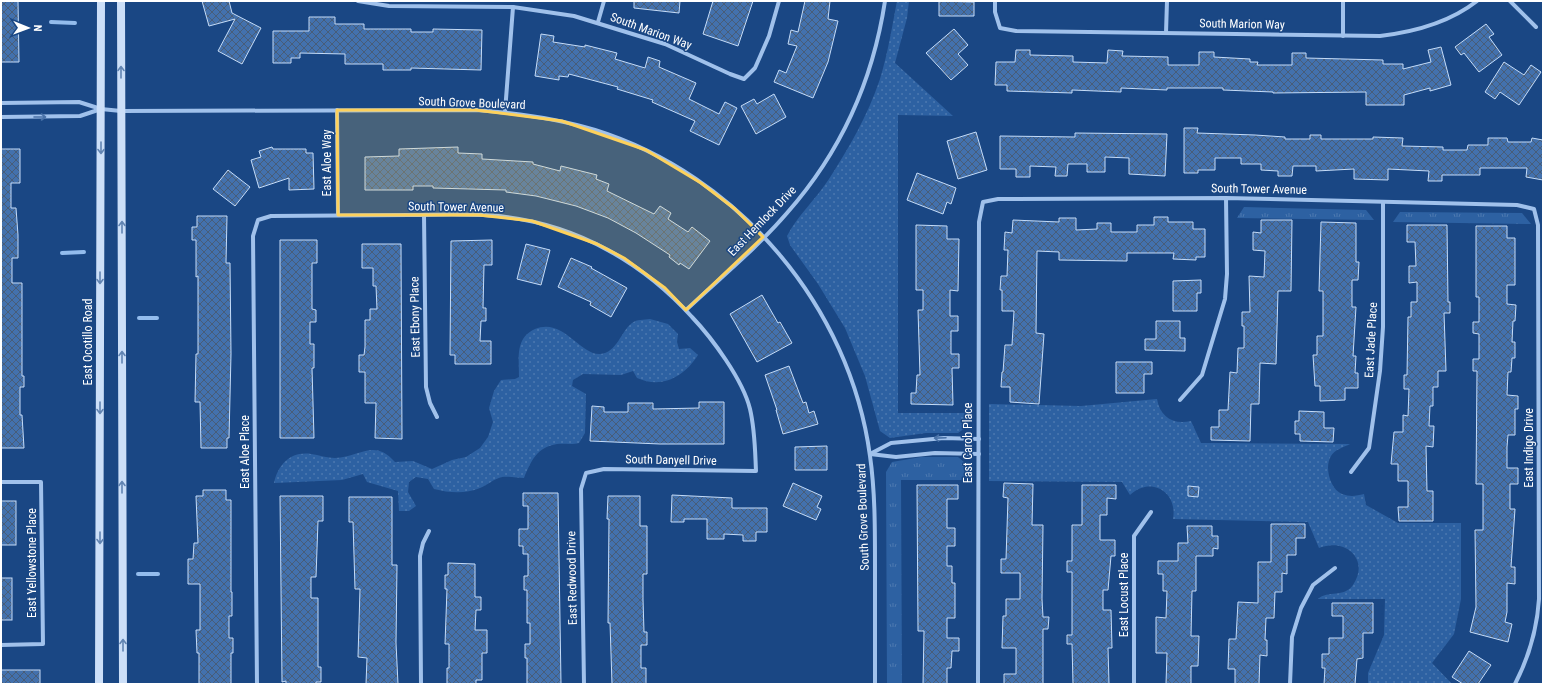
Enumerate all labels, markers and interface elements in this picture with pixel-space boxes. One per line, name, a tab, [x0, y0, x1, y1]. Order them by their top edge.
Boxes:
north arrow	[8, 8, 48, 48]
street label: South Marion Way	[608, 10, 694, 52]
street label: South Marion Way	[1199, 16, 1285, 32]
text: N	[31, 25, 44, 32]
one-way arrow	[117, 66, 125, 79]
street label: South Grove Boulevard	[418, 94, 526, 112]
one-way arrow	[33, 113, 46, 121]
street label: East Aloe Way	[320, 129, 334, 197]
one-way arrow	[97, 141, 105, 154]
street label: South Tower Avenue	[1211, 181, 1307, 197]
street label: East Hemlock Drive	[725, 183, 799, 259]
street label: South Tower Avenue	[408, 199, 504, 215]
one-way arrow	[118, 221, 126, 234]
one-way arrow	[96, 271, 104, 284]
street label: East Ebony Place	[407, 276, 423, 358]
street label: East Ocotillo Road	[81, 298, 95, 385]
street label: East Jade Place	[1362, 301, 1380, 378]
one-way arrow	[118, 351, 126, 364]
one-way arrow	[96, 401, 104, 414]
street label: East Carob Place	[961, 402, 975, 483]
street label: East Indigo Drive	[1522, 408, 1536, 488]
street label: East Aloe Place	[238, 415, 252, 489]
one-way arrow	[934, 435, 947, 442]
street label: South Danyell Drive	[625, 452, 717, 468]
street label: South Grove Boulevard	[854, 463, 872, 571]
one-way arrow	[118, 481, 126, 494]
street label: East Yellowstone Place	[25, 508, 39, 618]
one-way arrow	[96, 531, 104, 544]
street label: East Redwood Drive	[564, 531, 580, 625]
street label: East Locust Place	[1117, 552, 1131, 637]
one-way arrow	[119, 639, 127, 652]

